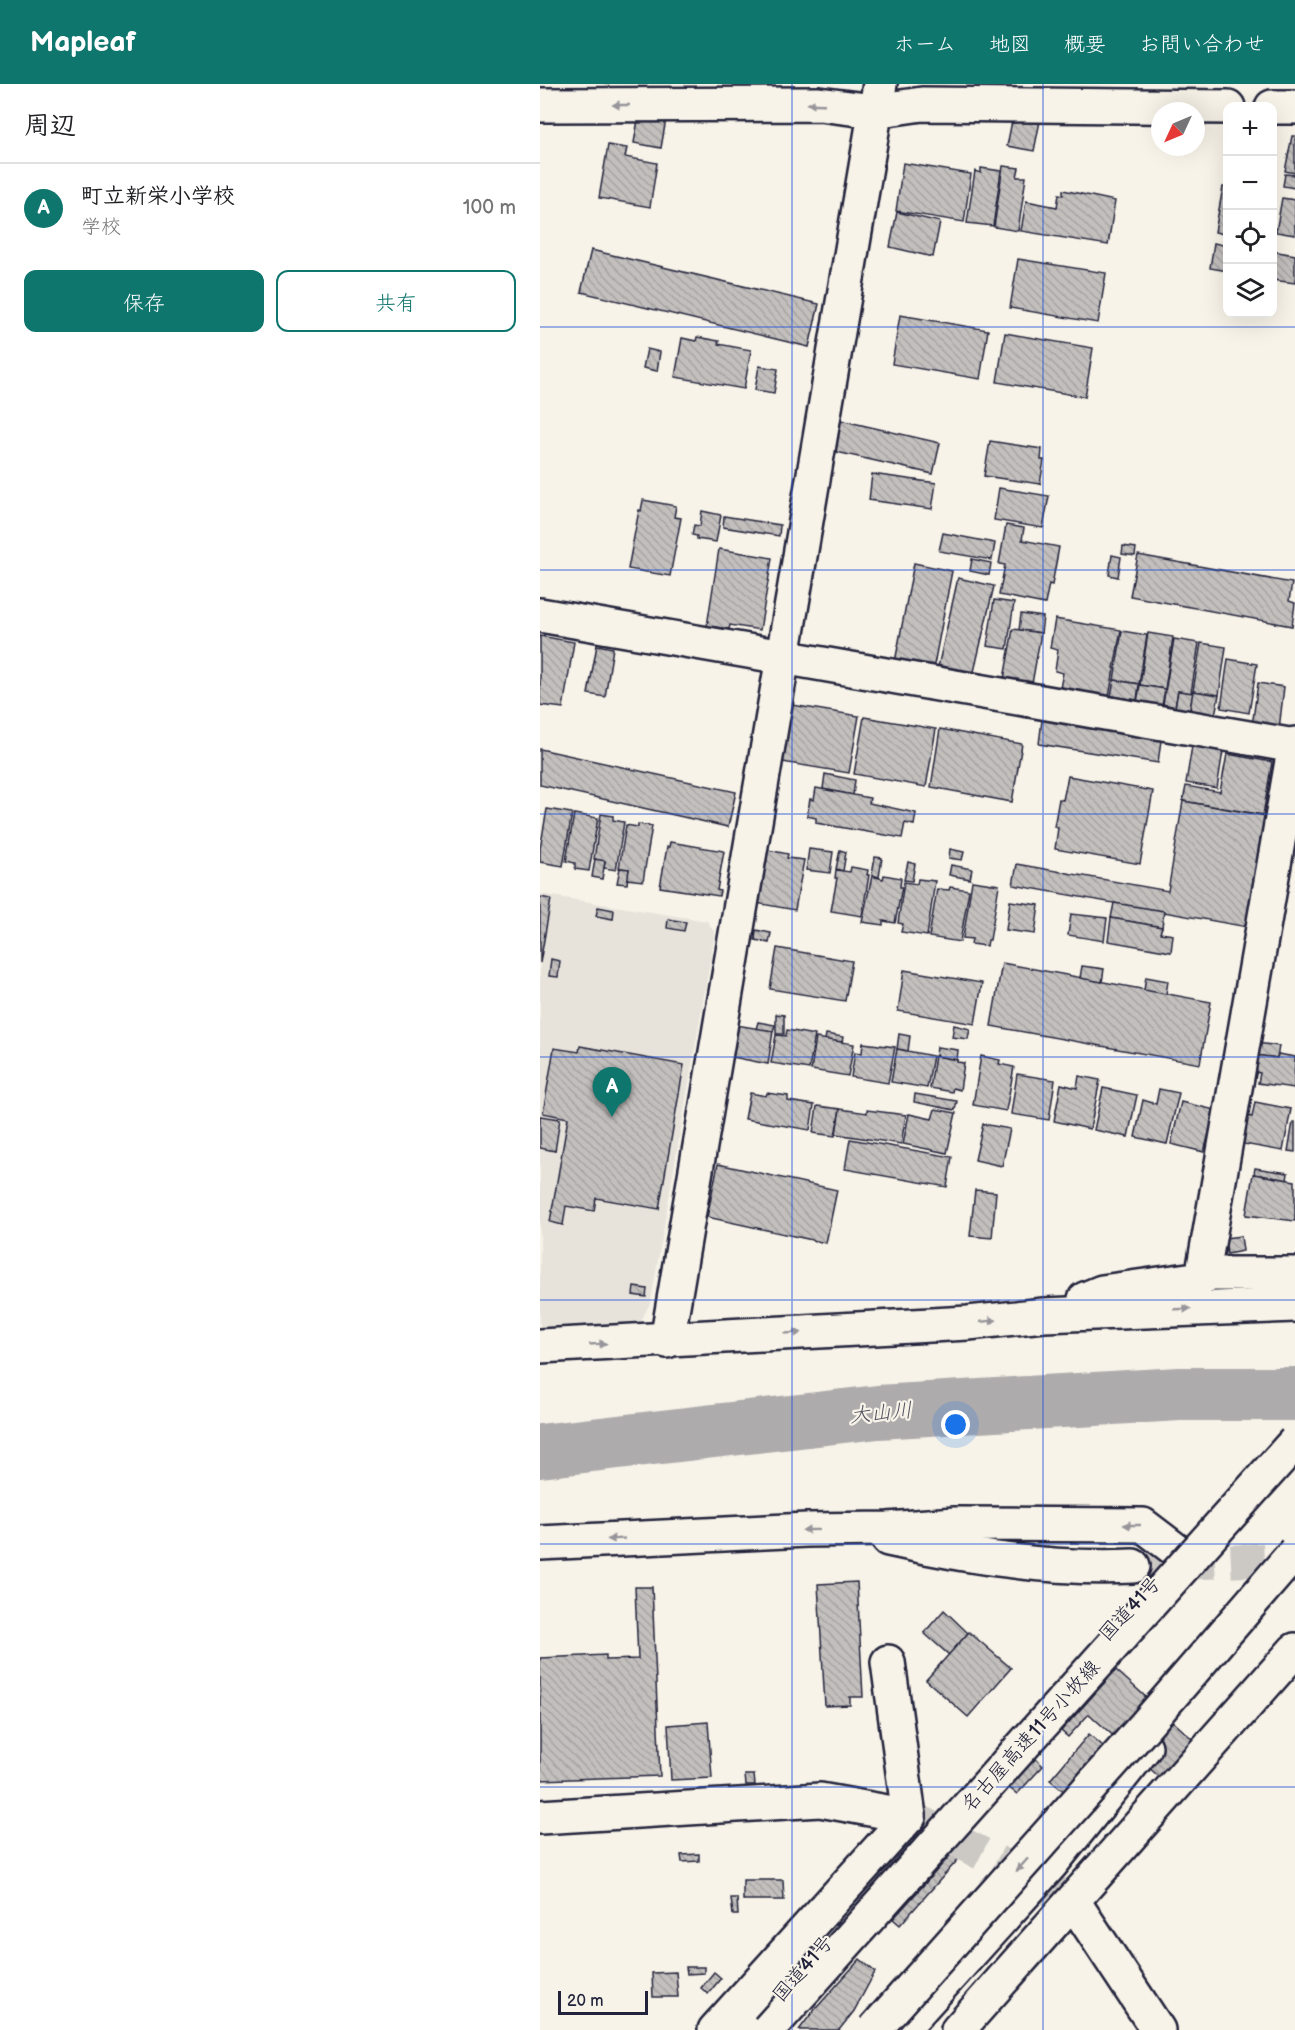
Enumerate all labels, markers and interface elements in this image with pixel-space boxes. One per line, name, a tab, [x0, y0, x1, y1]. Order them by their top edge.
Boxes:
text: Mapleaf	[30, 26, 136, 59]
text: ホーム	[894, 32, 956, 57]
text: 地図	[989, 32, 1031, 57]
text: 概要	[1064, 32, 1106, 57]
text: お問い合わせ	[1139, 32, 1265, 57]
one-way arrow	[611, 100, 630, 110]
one-way arrow	[806, 100, 825, 109]
north arrow	[1151, 102, 1205, 156]
map controls	[1223, 102, 1277, 318]
button: +	[1223, 102, 1277, 156]
text: 周辺	[24, 111, 76, 142]
button: −	[1223, 156, 1277, 210]
text: 町立新栄小学校	[81, 183, 235, 210]
text: A	[37, 196, 50, 220]
text: 100 m	[463, 196, 516, 220]
button: locate	[1223, 210, 1277, 264]
text: 学校	[81, 215, 121, 239]
button: layers	[1223, 264, 1277, 318]
button: 保存	[24, 270, 264, 332]
button: 共有	[276, 270, 516, 332]
pin: A	[592, 1068, 632, 1117]
one-way arrow	[1173, 1305, 1192, 1314]
one-way arrow	[978, 1316, 997, 1326]
one-way arrow	[784, 1329, 803, 1338]
one-way arrow	[589, 1339, 608, 1348]
water label: 大山川	[849, 1398, 913, 1428]
your location	[941, 1410, 970, 1439]
one-way arrow	[1122, 1520, 1141, 1530]
one-way arrow	[801, 1525, 820, 1535]
one-way arrow	[607, 1534, 626, 1543]
street label: 国道41号	[1094, 1572, 1166, 1646]
street label: 名古屋高速11号小牧線	[957, 1655, 1105, 1817]
one-way arrow	[1016, 1857, 1029, 1872]
street label: 国道41号	[768, 1931, 838, 2007]
scale bar	[558, 1988, 648, 2016]
text: 20 m	[567, 1992, 603, 2011]

